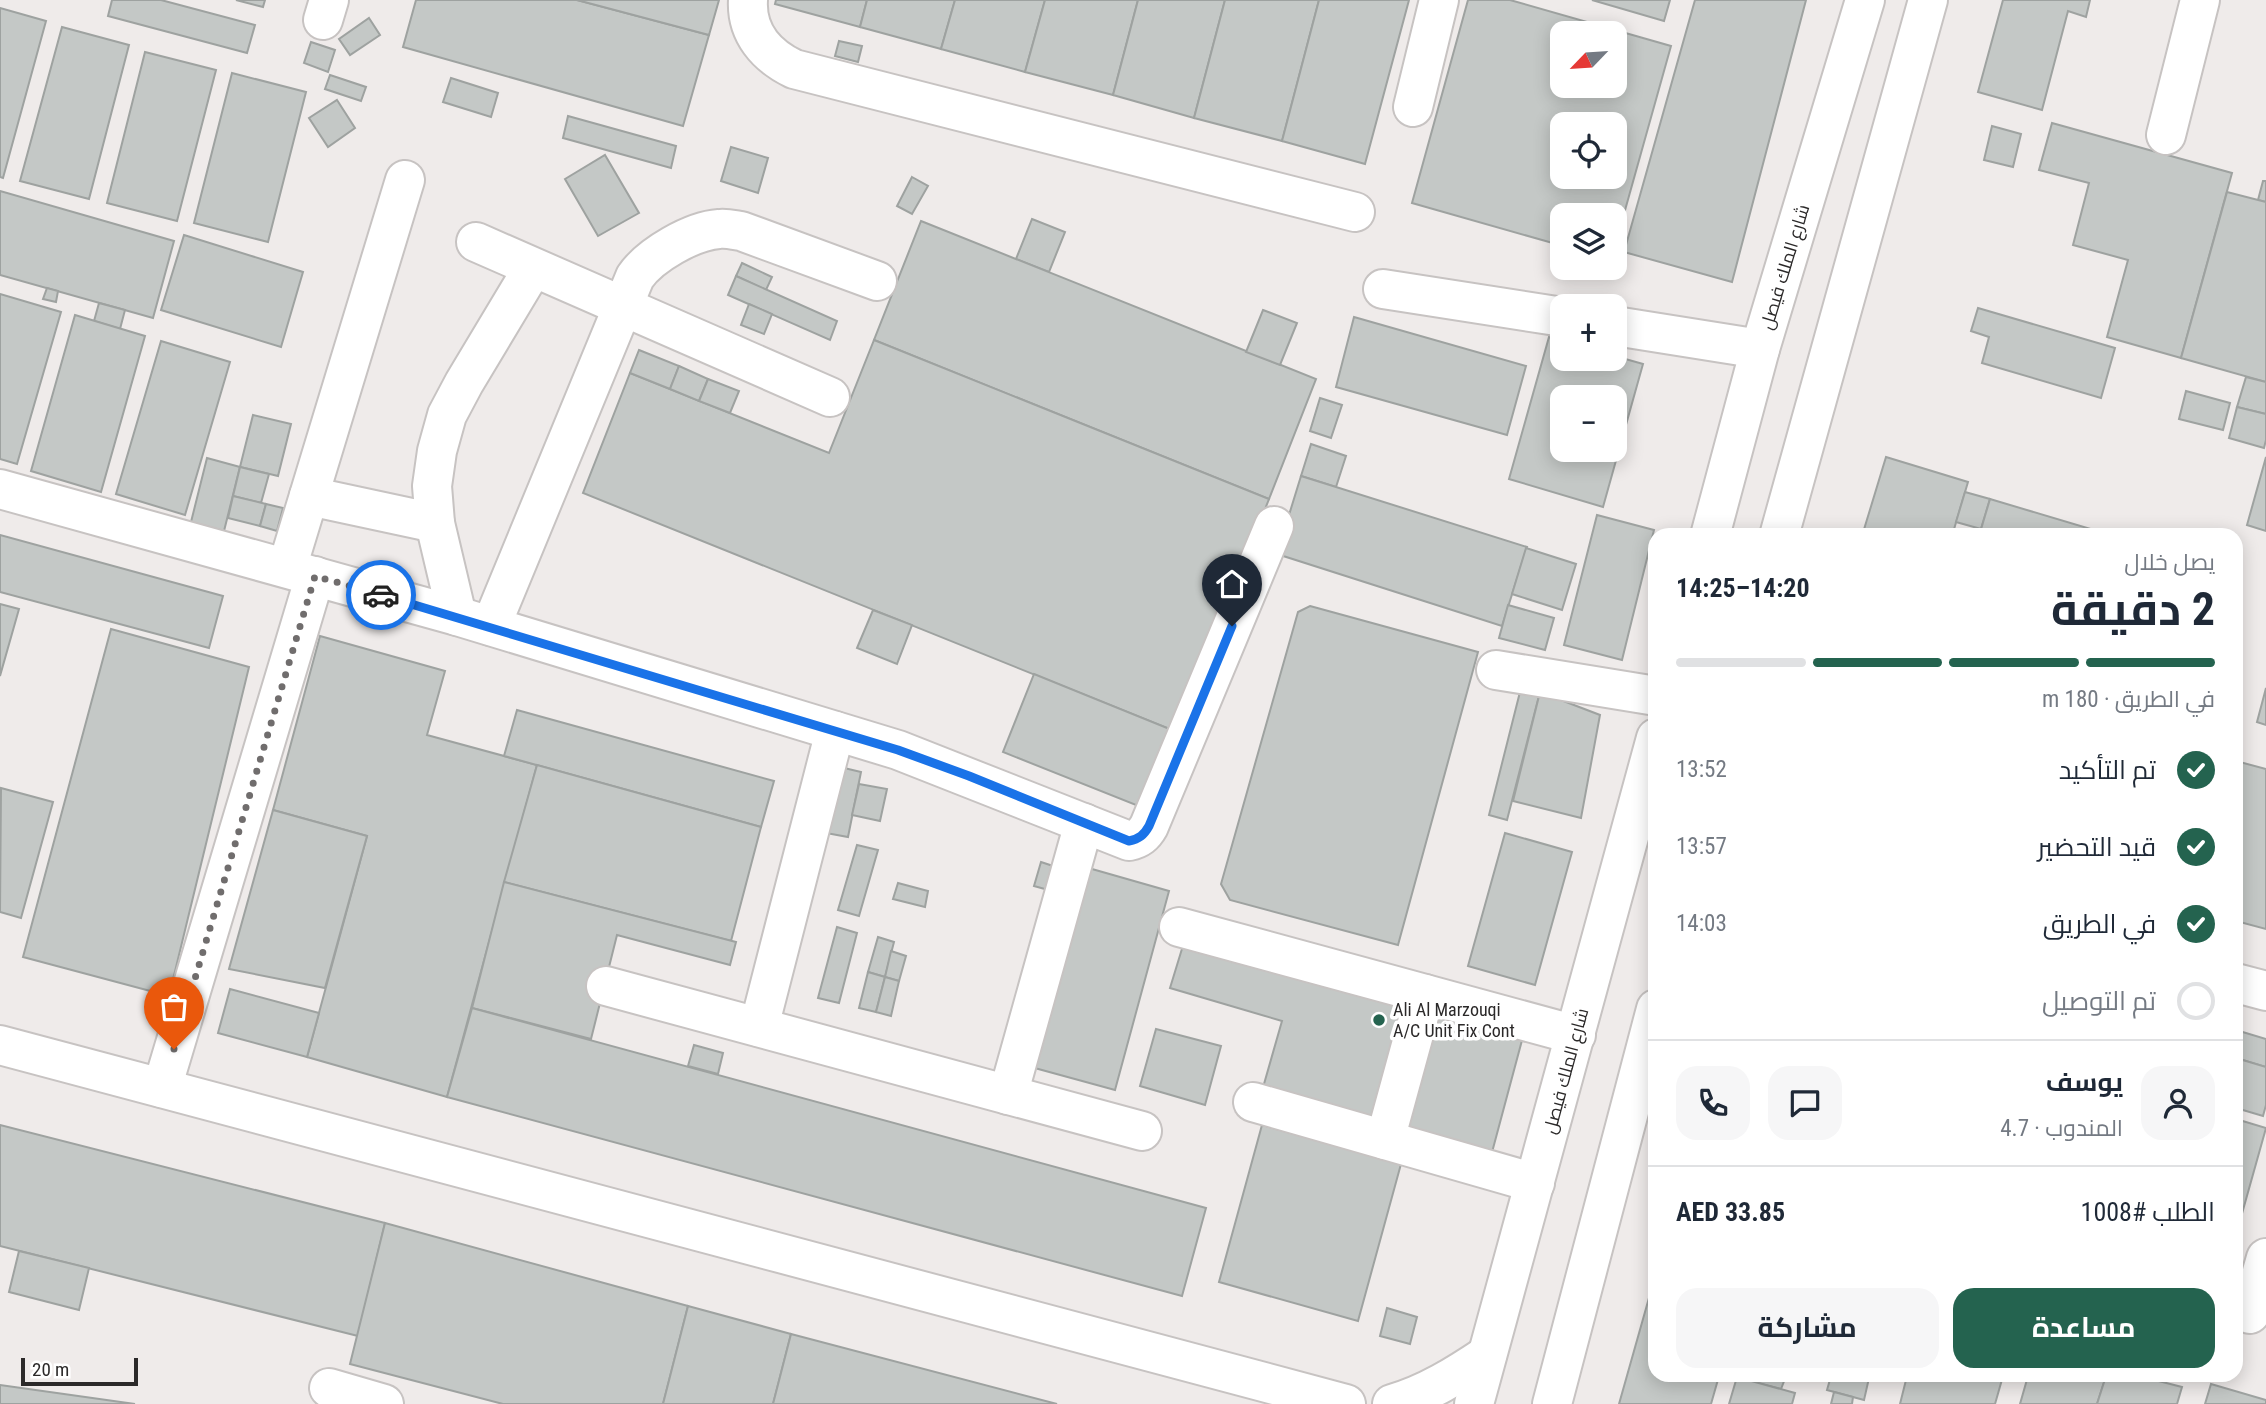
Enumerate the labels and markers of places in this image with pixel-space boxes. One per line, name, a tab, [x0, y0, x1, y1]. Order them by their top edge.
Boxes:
pin	[1202, 554, 1262, 626]
pin	[144, 977, 204, 1049]
place label: Ali Al Marzouqi A/C Unit Fix Cont	[1393, 999, 1515, 1041]
marker: Ali Al Marzouqi A/C Unit Fix Cont	[1371, 1012, 1387, 1028]

